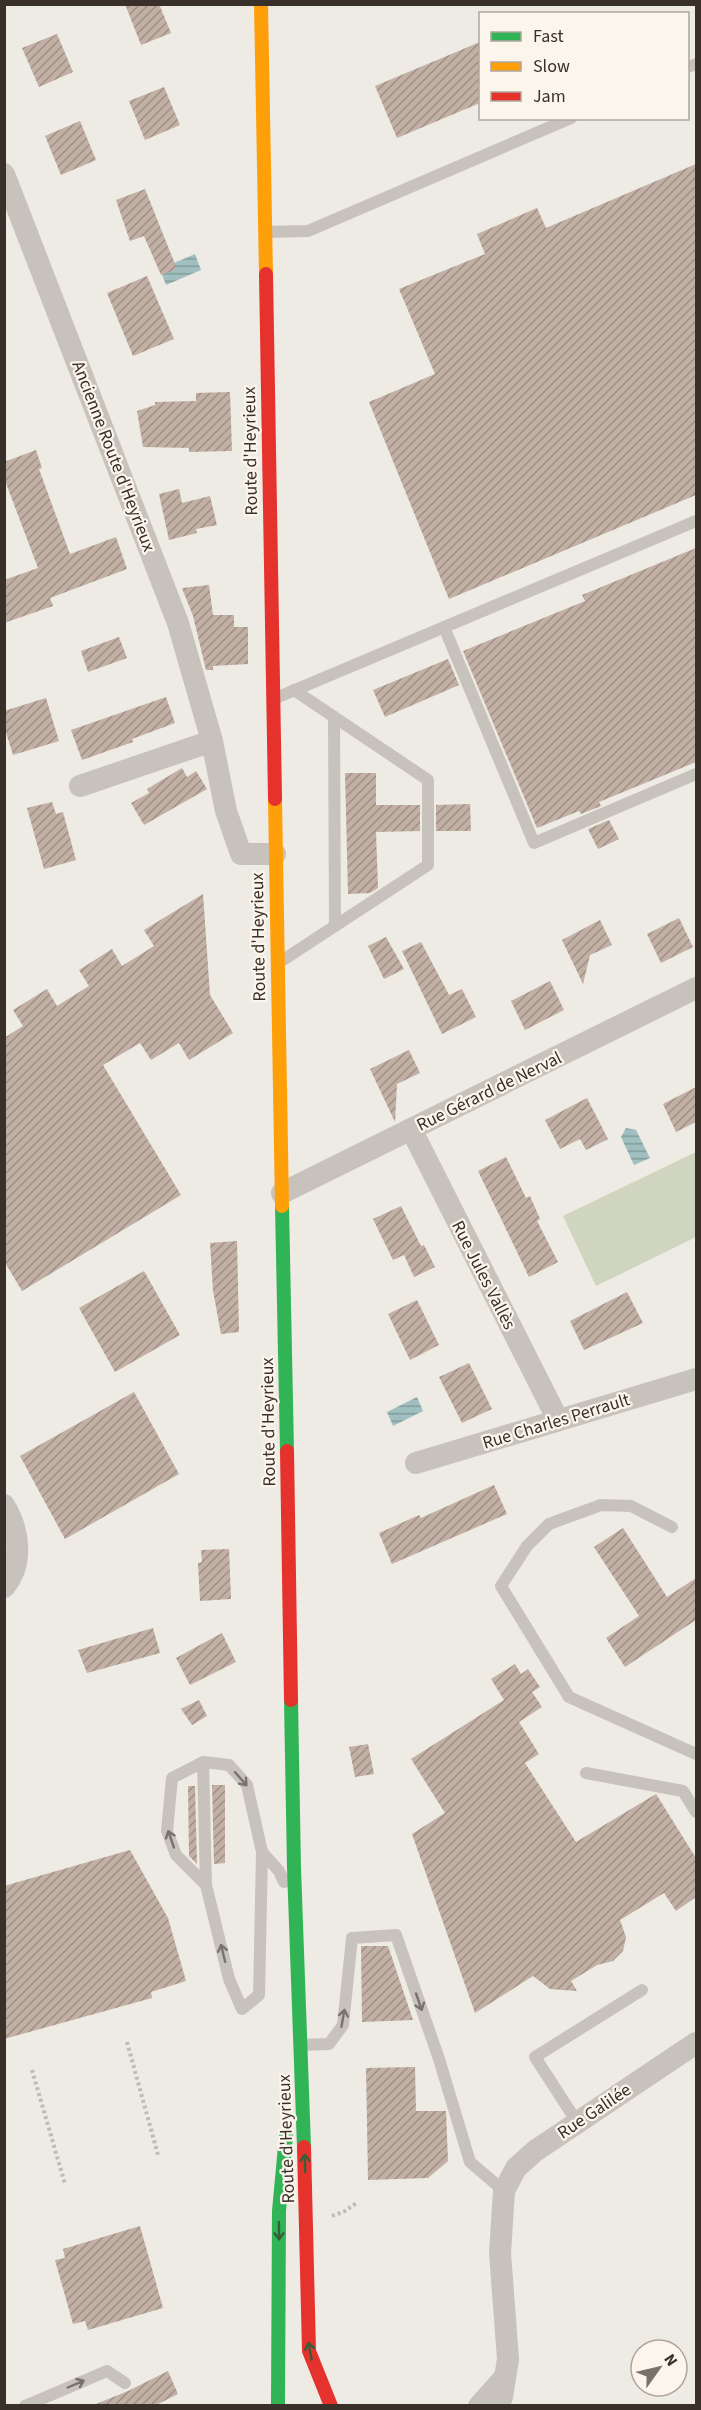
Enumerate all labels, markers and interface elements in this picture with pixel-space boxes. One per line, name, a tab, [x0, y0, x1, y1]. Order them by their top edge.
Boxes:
legend	[479, 12, 689, 120]
text: Fast	[533, 24, 564, 49]
text: Slow	[533, 54, 570, 79]
text: Jam	[533, 84, 566, 109]
street label: Ancienne Route d'Heyrieux	[66, 357, 161, 555]
street label: Route d'Heyrieux	[237, 386, 264, 516]
street label: Route d'Heyrieux	[245, 872, 272, 1002]
street label: Rue Gérard de Nerval	[412, 1045, 566, 1137]
street label: Rue Jules Vallès	[445, 1216, 522, 1334]
street label: Route d'Heyrieux	[255, 1357, 282, 1487]
street label: Rue Charles Perrault	[479, 1387, 633, 1456]
one-way arrow	[234, 1771, 248, 1786]
one-way arrow	[164, 1830, 175, 1849]
one-way arrow	[217, 1944, 228, 1963]
one-way arrow	[415, 1992, 426, 2011]
one-way arrow	[338, 2008, 349, 2028]
street label: Route d'Heyrieux	[272, 2074, 301, 2204]
street label: Rue Galilée	[552, 2077, 636, 2145]
one-way arrow	[299, 2153, 311, 2173]
one-way arrow	[273, 2220, 285, 2240]
north arrow	[629, 2338, 689, 2398]
one-way arrow	[304, 2342, 316, 2361]
text: N	[659, 2350, 683, 2371]
one-way arrow	[66, 2378, 84, 2389]

